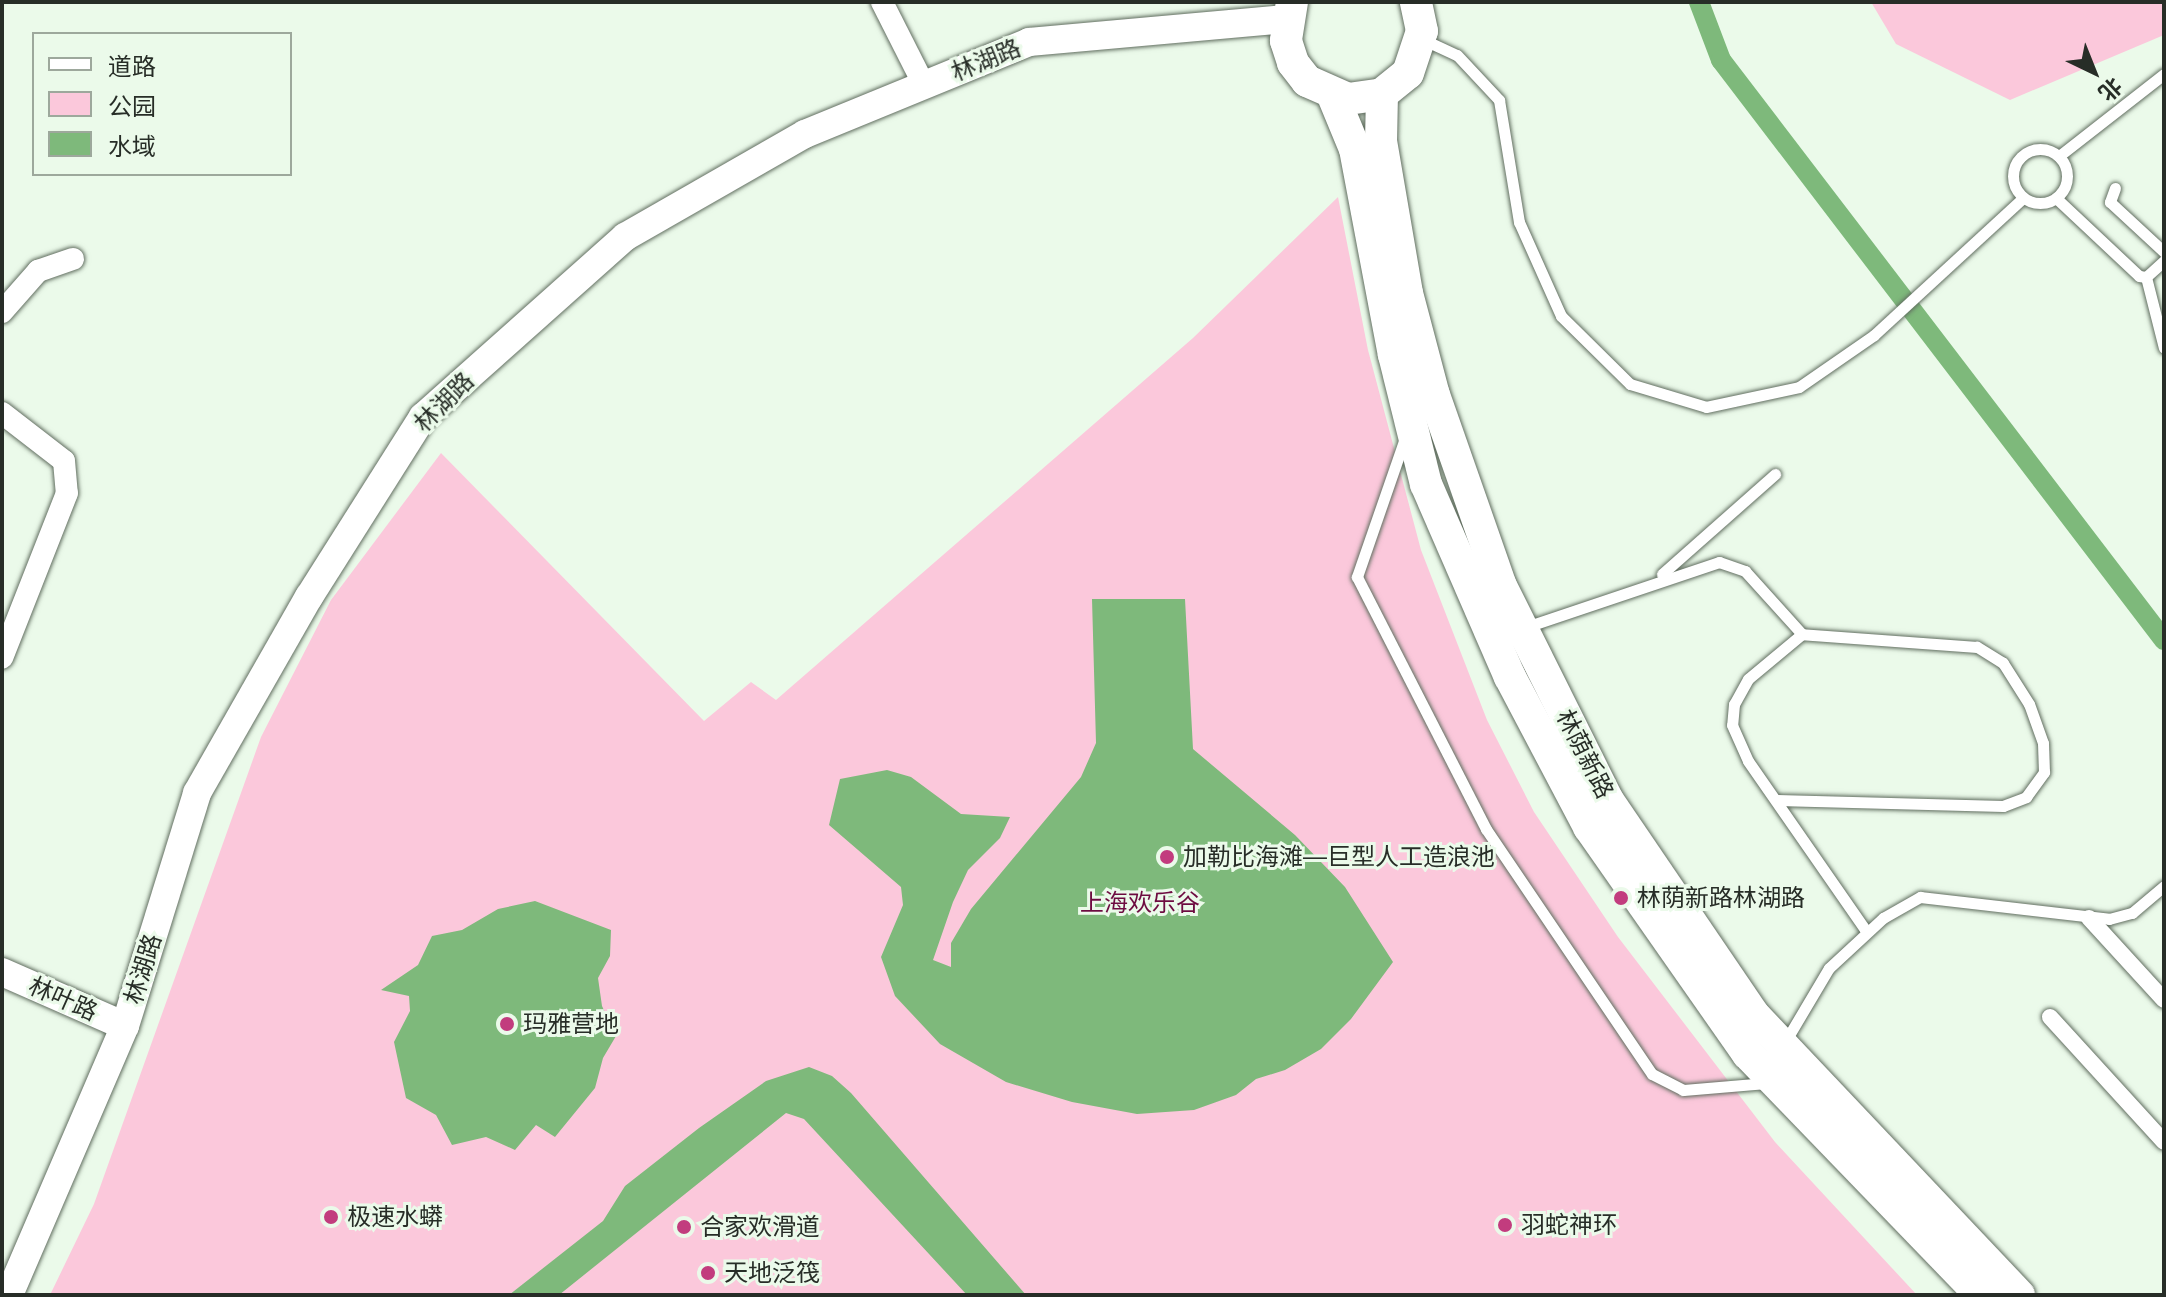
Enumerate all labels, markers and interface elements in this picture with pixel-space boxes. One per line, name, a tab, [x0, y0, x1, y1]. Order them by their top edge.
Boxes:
legend	[32, 32, 292, 176]
north arrow	[2054, 32, 2134, 112]
street label: 林湖路	[947, 33, 1025, 87]
text: 道路	[108, 53, 156, 80]
text: 北	[2094, 73, 2127, 107]
text: 公园	[108, 93, 156, 120]
text: 水域	[108, 133, 156, 160]
street label: 林湖路	[408, 366, 480, 438]
street label: 林荫新路	[1550, 705, 1620, 803]
place label: 加勒比海滩—巨型人工造浪池	[1183, 843, 1495, 871]
marker: 加勒比海滩—巨型人工造浪池	[1158, 848, 1176, 866]
place label: 林荫新路林湖路	[1637, 884, 1805, 912]
park label: 上海欢乐谷	[1080, 889, 1200, 917]
marker: 林荫新路林湖路	[1612, 889, 1630, 907]
street label: 林湖路	[119, 930, 167, 1008]
street label: 林叶路	[24, 971, 102, 1027]
place label: 玛雅营地	[523, 1010, 619, 1038]
marker: 玛雅营地	[498, 1015, 516, 1033]
place label: 极速水蟒	[347, 1203, 443, 1231]
marker: 极速水蟒	[322, 1208, 340, 1226]
place label: 羽蛇神环	[1521, 1211, 1617, 1239]
place label: 合家欢滑道	[700, 1213, 820, 1241]
marker: 羽蛇神环	[1496, 1216, 1514, 1234]
marker: 合家欢滑道	[675, 1218, 693, 1236]
place label: 天地泛筏	[724, 1259, 820, 1287]
marker: 天地泛筏	[699, 1264, 717, 1282]

